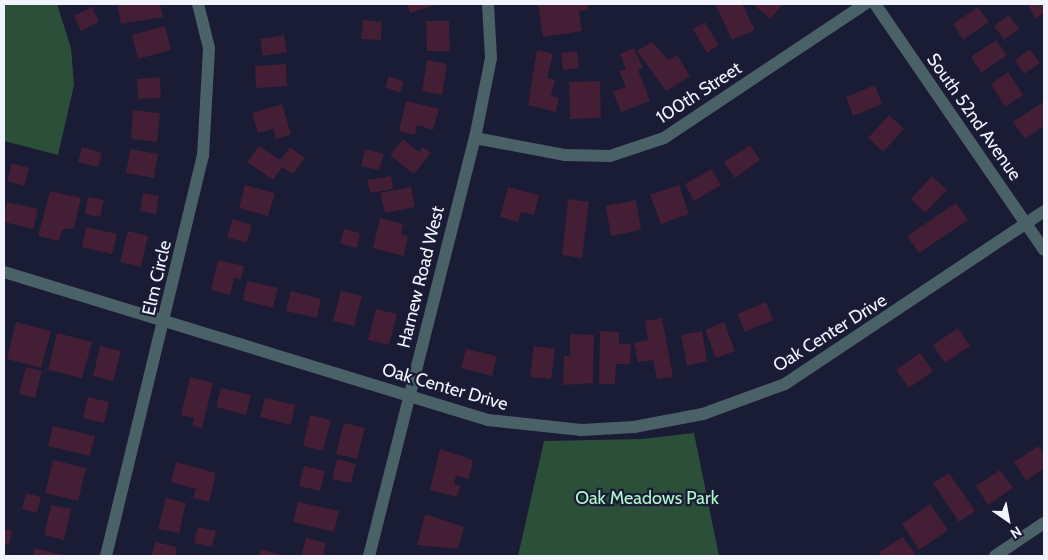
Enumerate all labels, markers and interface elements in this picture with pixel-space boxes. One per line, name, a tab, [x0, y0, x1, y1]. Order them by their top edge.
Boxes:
street label: South 52nd Avenue	[922, 49, 1026, 185]
street label: 100th Street	[652, 57, 746, 129]
street label: Harnew Road West	[393, 204, 449, 350]
street label: Elm Circle	[138, 238, 176, 318]
street label: Oak Center Drive	[769, 289, 891, 377]
street label: Oak Center Drive	[380, 359, 510, 415]
park label: Oak Meadows Park	[575, 487, 719, 509]
north arrow	[983, 495, 1033, 545]
text: N	[1007, 522, 1025, 543]

